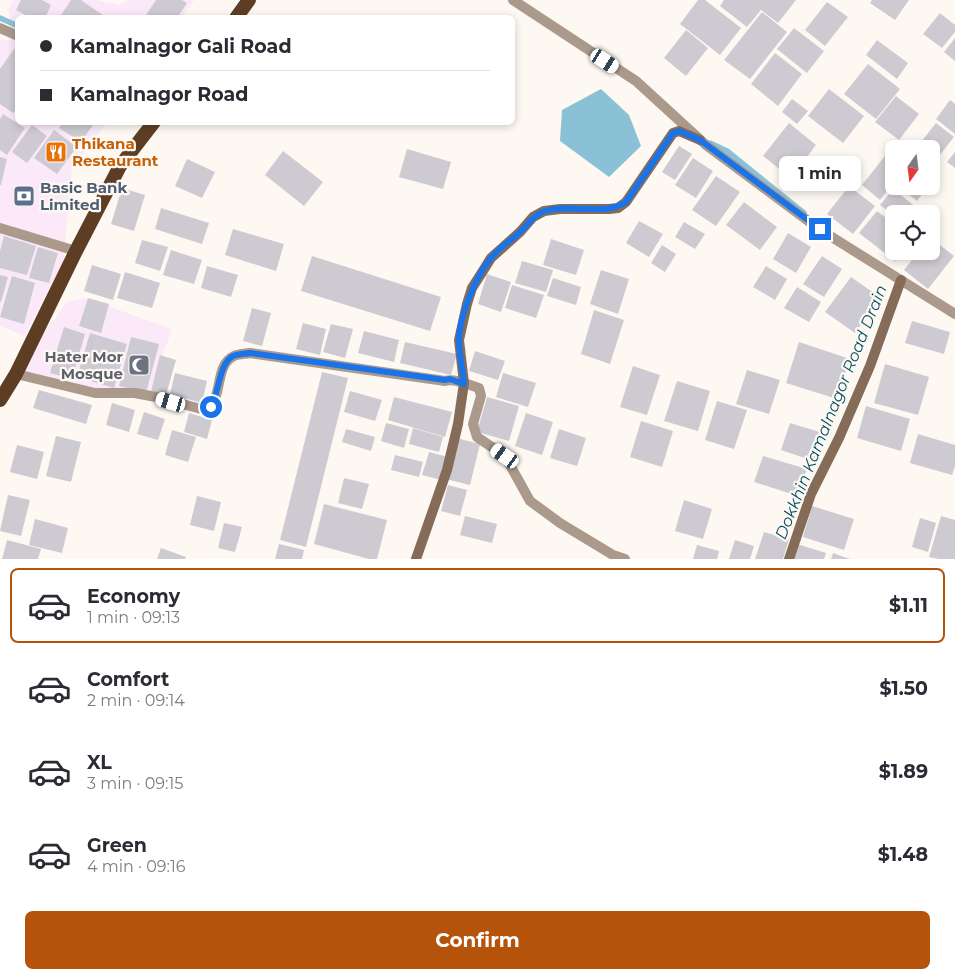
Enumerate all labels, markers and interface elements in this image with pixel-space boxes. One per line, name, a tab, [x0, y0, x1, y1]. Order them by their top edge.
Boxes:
text: Kamalnagor Gali Road	[70, 35, 292, 58]
car	[588, 47, 621, 75]
text: Kamalnagor Road	[70, 83, 248, 106]
place label: Thikana Restaurant	[72, 134, 159, 170]
restaurant icon: Thikana Restaurant	[44, 140, 68, 164]
north arrow	[885, 140, 940, 195]
map controls	[885, 140, 940, 260]
callout: 1 min	[779, 156, 861, 192]
text: 1 min	[798, 164, 842, 183]
place label: Basic Bank Limited	[40, 178, 127, 214]
bank icon: Basic Bank Limited	[12, 184, 36, 208]
button: locate	[885, 205, 940, 260]
route end	[809, 218, 831, 240]
water label: Dokkhin Kamalnagor Road Drain	[771, 282, 891, 542]
place label: Hater Mor Mosque	[45, 347, 124, 383]
mosque icon: Hater Mor Mosque	[127, 353, 151, 377]
car	[154, 391, 187, 413]
route start	[200, 396, 222, 418]
car	[488, 441, 521, 471]
icon: car	[27, 583, 72, 628]
text: Economy	[87, 585, 180, 608]
text: $1.11	[889, 594, 928, 617]
text: 1 min · 09:13	[87, 608, 180, 627]
icon: car	[27, 666, 72, 711]
text: Comfort	[87, 668, 169, 691]
text: $1.50	[879, 677, 928, 700]
text: 2 min · 09:14	[87, 691, 185, 710]
icon: car	[27, 749, 72, 794]
text: XL	[87, 751, 112, 774]
text: $1.89	[879, 760, 928, 783]
text: 3 min · 09:15	[87, 774, 183, 793]
icon: car	[27, 832, 72, 877]
text: Green	[87, 834, 147, 857]
text: $1.48	[878, 843, 928, 866]
text: 4 min · 09:16	[87, 857, 186, 876]
button: Confirm	[25, 911, 930, 969]

